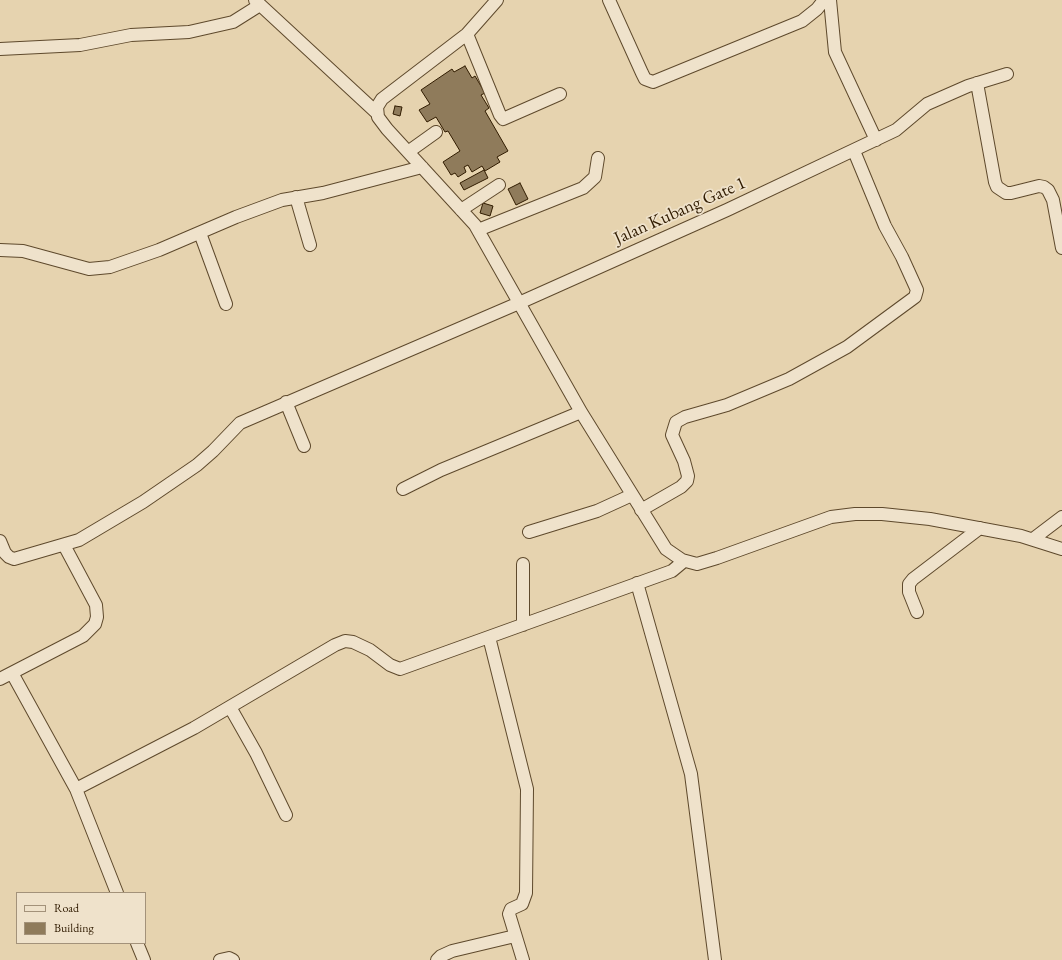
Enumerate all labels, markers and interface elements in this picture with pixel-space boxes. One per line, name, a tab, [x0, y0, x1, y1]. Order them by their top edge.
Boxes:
street label: Jalan Kubang Gate 1	[611, 172, 749, 250]
legend	[16, 892, 146, 944]
text: Road	[54, 900, 79, 916]
text: Building	[54, 920, 94, 936]

